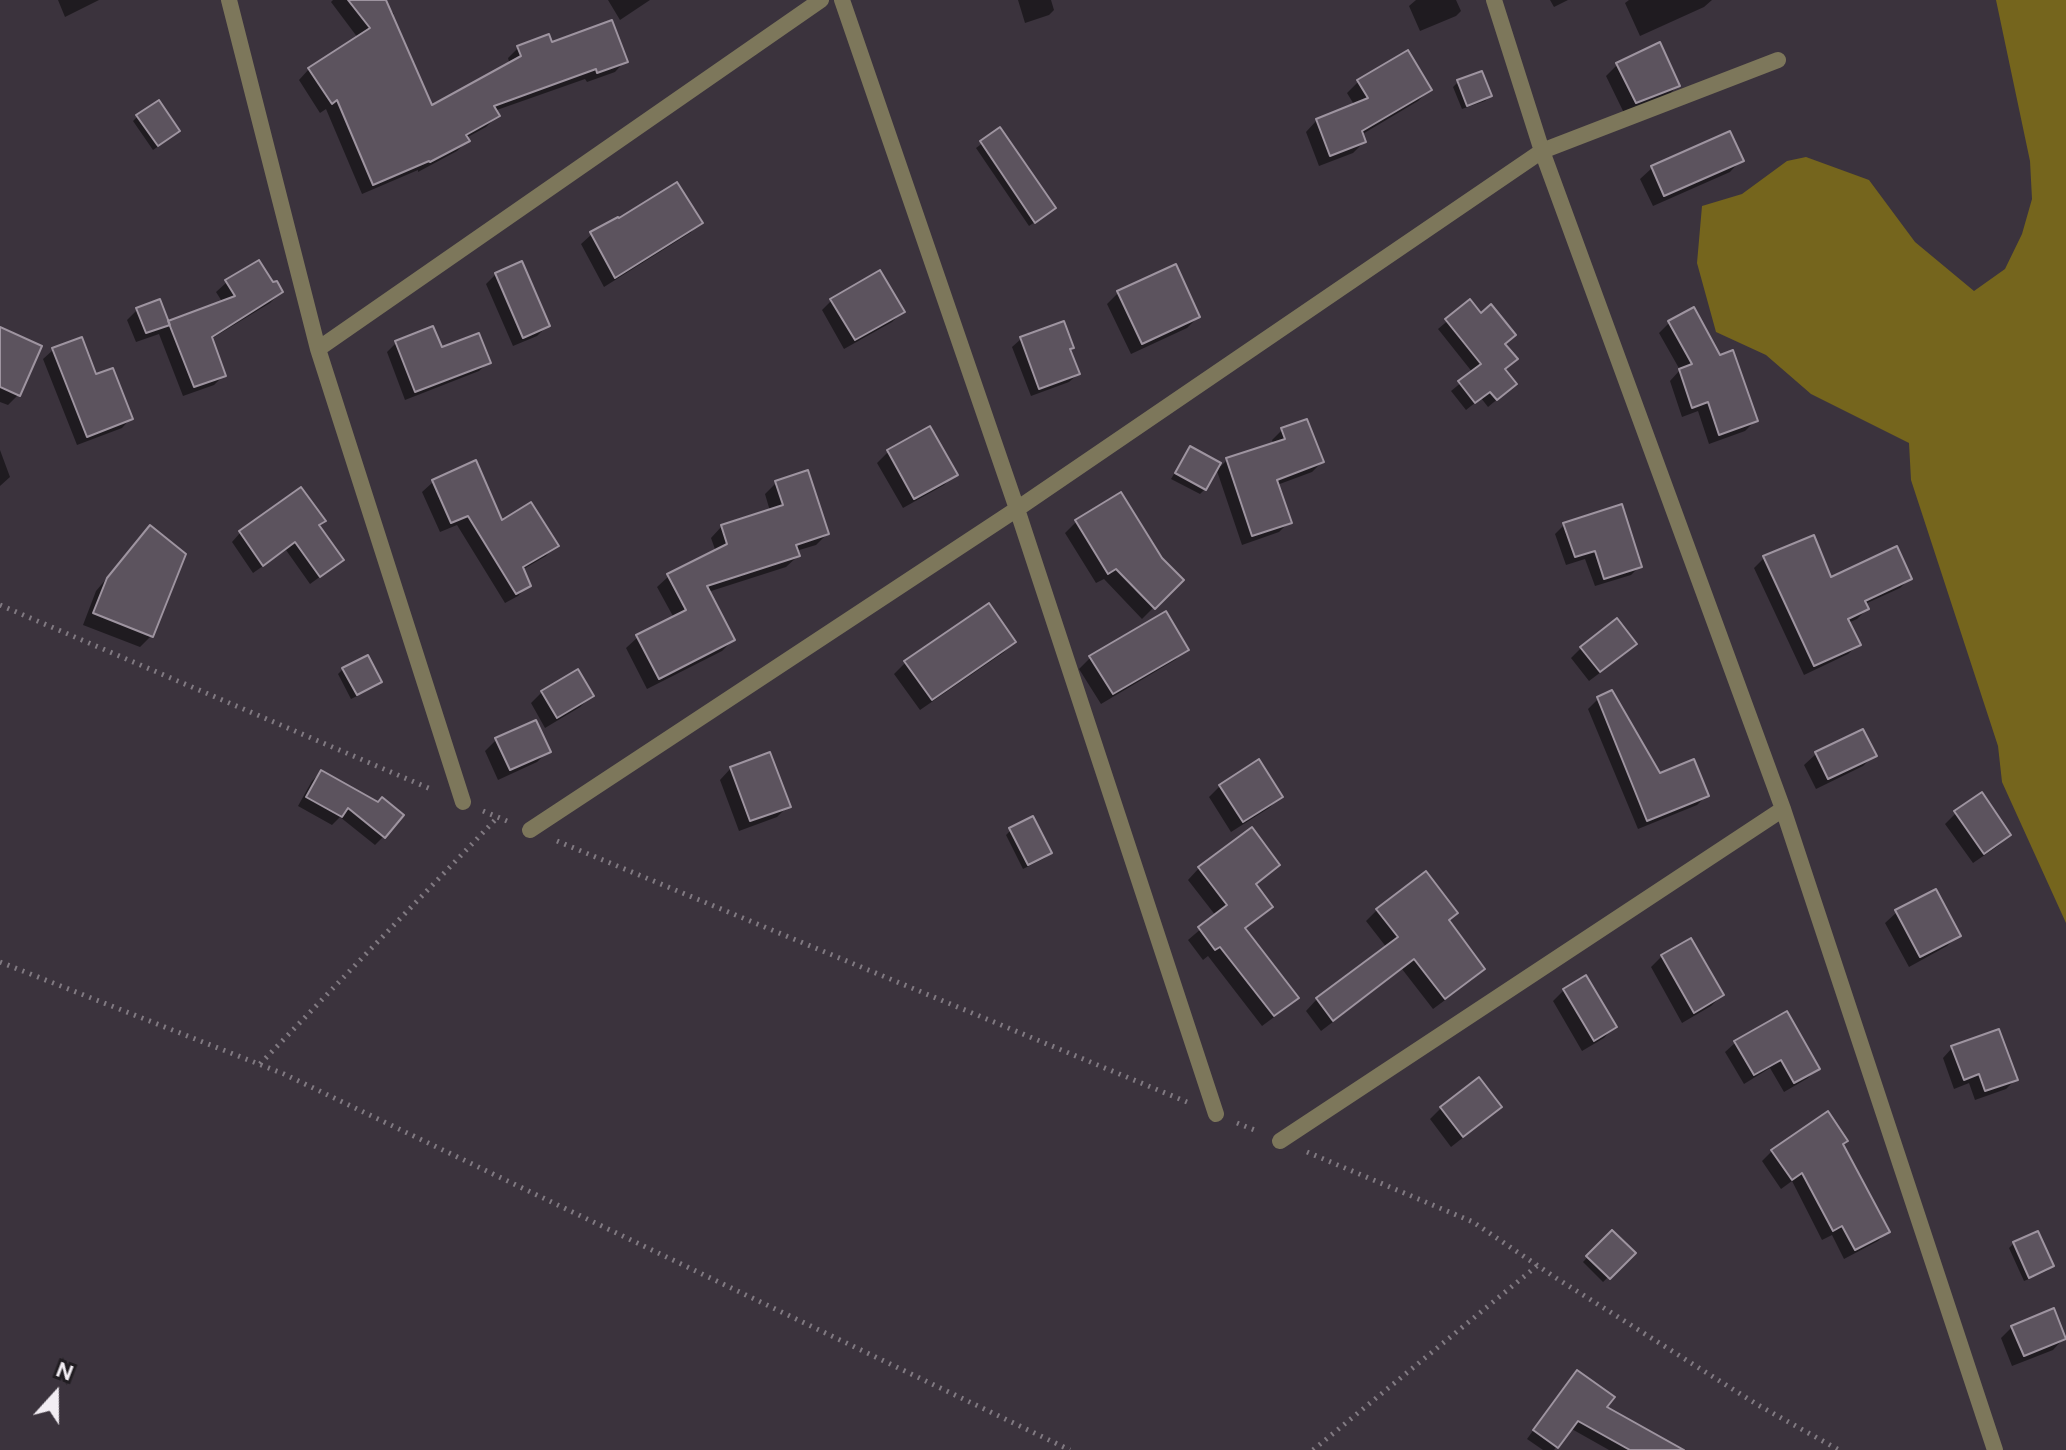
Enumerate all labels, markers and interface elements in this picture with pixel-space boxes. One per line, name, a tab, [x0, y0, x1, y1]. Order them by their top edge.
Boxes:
north arrow	[16, 1354, 96, 1434]
text: N	[52, 1355, 77, 1388]

